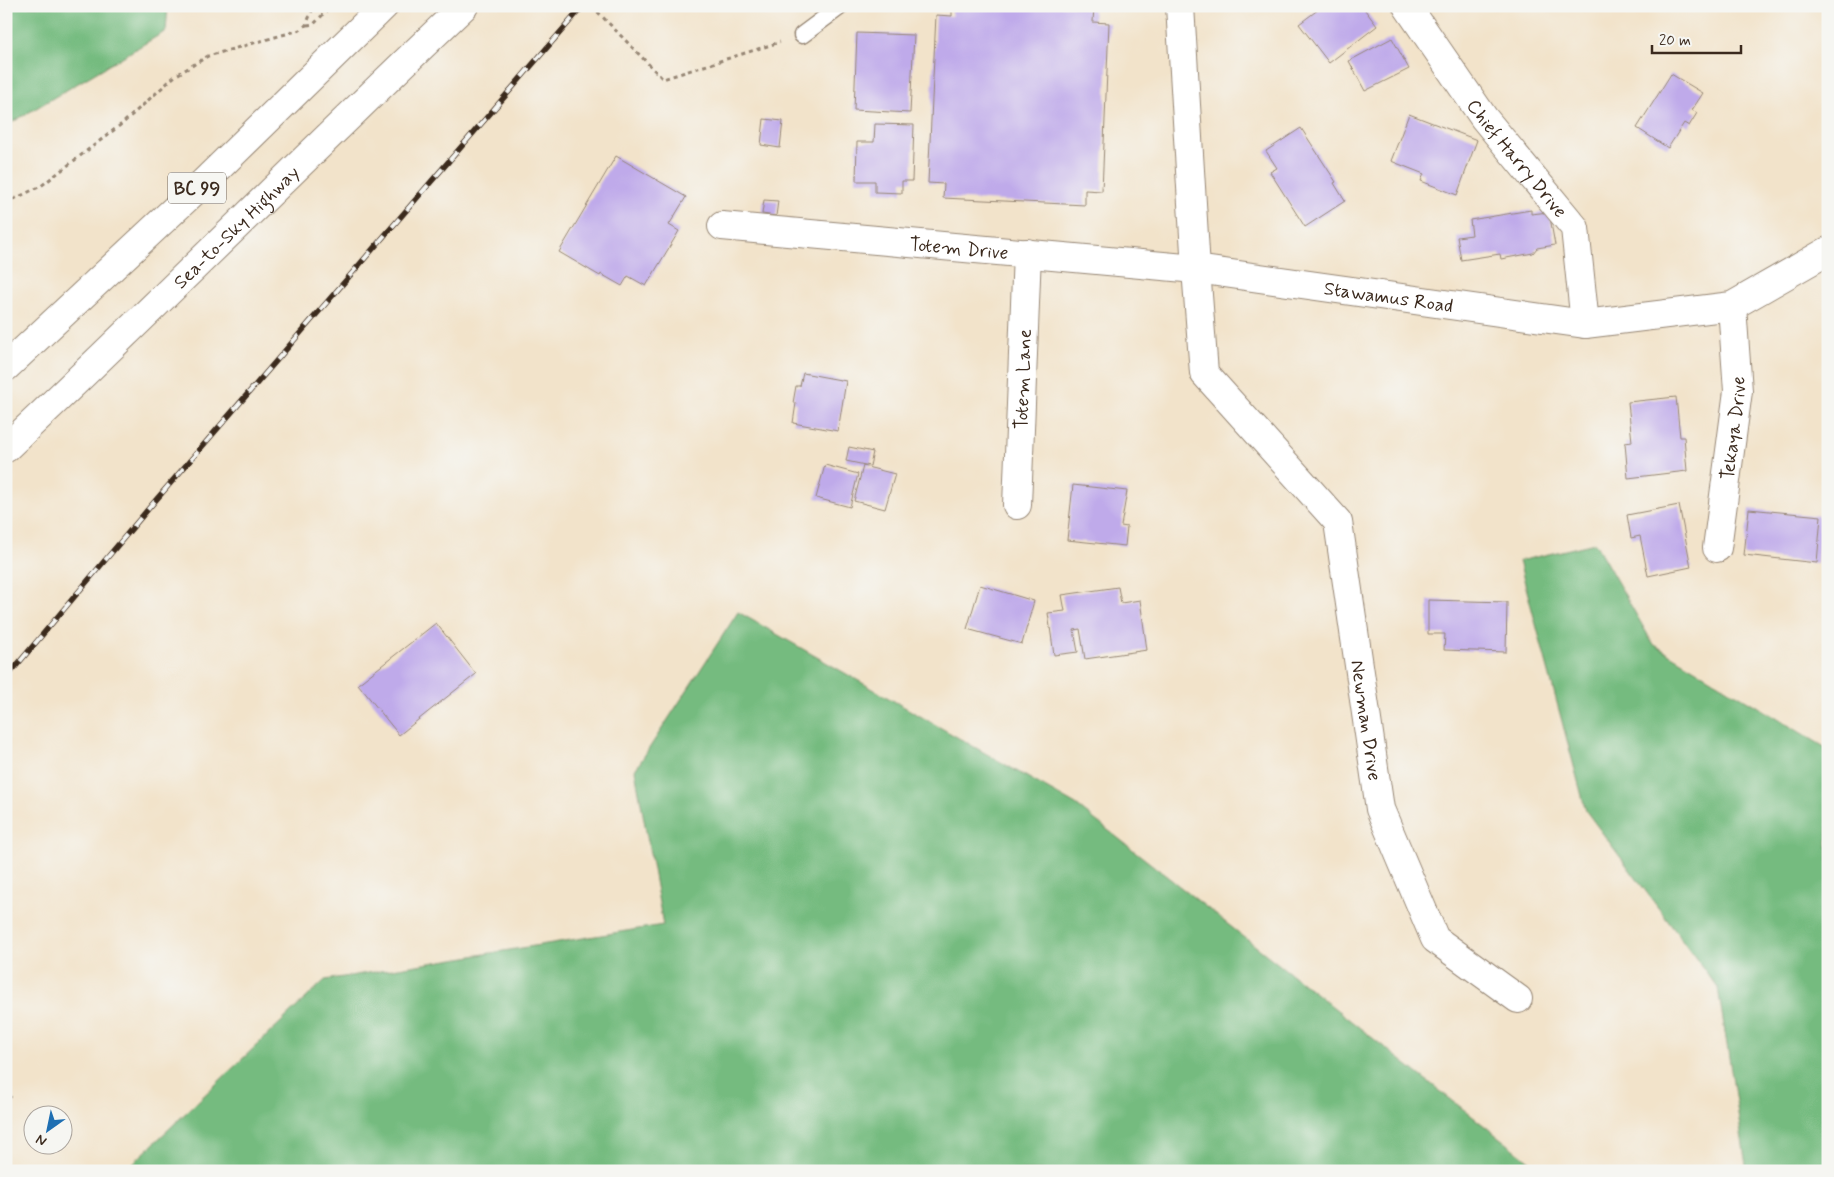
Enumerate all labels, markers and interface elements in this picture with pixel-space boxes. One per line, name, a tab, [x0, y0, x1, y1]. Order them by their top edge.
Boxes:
scale bar	[1652, 22, 1740, 54]
text: 20 m	[1659, 31, 1691, 51]
street label: Chief Harry Drive	[1461, 94, 1572, 223]
street label: Sea-to-Sky Highway	[168, 161, 305, 295]
road number: BC 99	[168, 172, 226, 204]
street label: Totem Drive	[908, 232, 1009, 266]
street label: Stawamus Road	[1322, 276, 1455, 319]
street label: Totem Lane	[1009, 328, 1038, 430]
street label: Tekaya Drive	[1715, 375, 1752, 482]
street label: Newman Drive	[1344, 658, 1387, 783]
north arrow	[22, 1104, 72, 1154]
text: N	[33, 1130, 50, 1150]

